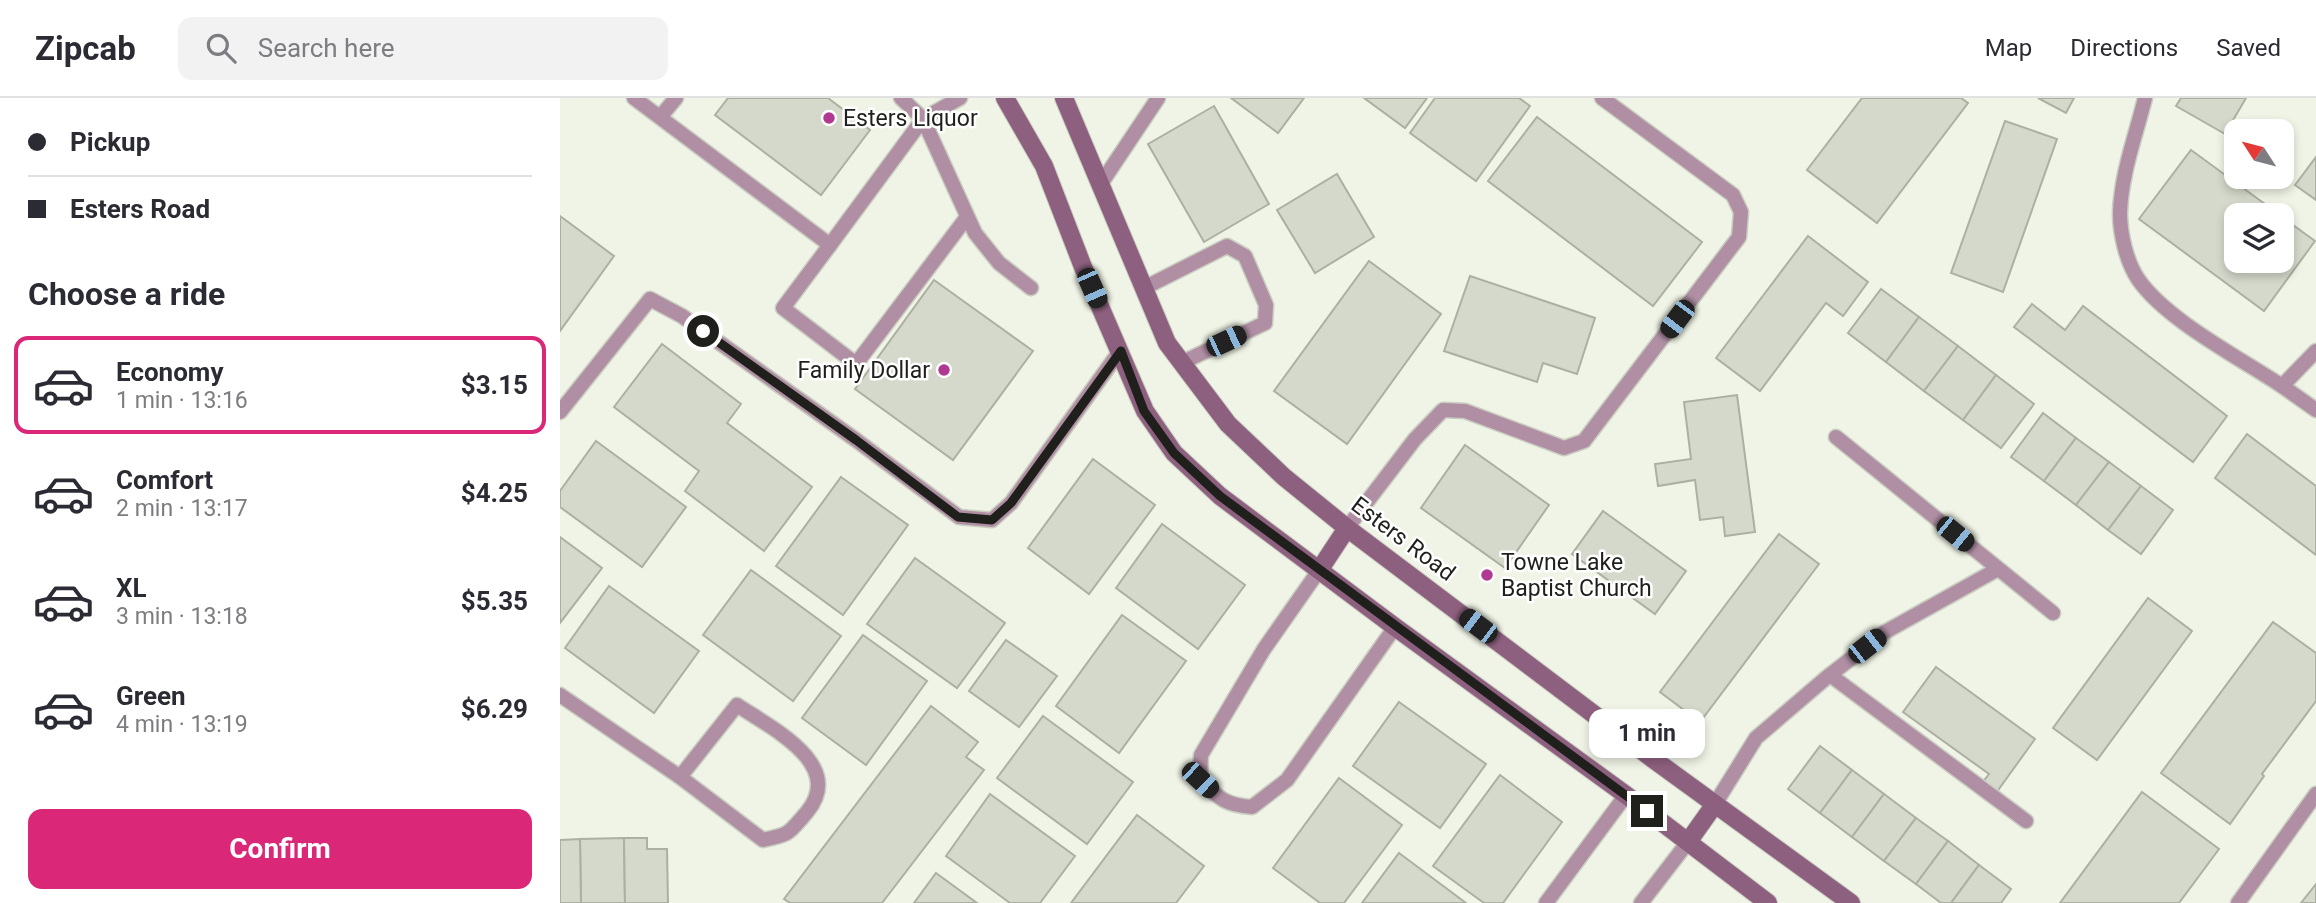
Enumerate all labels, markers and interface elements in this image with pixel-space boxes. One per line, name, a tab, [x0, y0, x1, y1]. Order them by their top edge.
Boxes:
search box	[178, 17, 668, 80]
text: Zipcab	[35, 29, 136, 68]
icon: search	[202, 29, 240, 67]
text: Search here	[258, 33, 395, 63]
text: Map	[1985, 34, 2032, 62]
text: Directions	[2070, 34, 2178, 62]
text: Saved	[2216, 34, 2281, 62]
place label: Esters Liquor	[843, 105, 978, 132]
marker: Esters Liquor	[821, 110, 837, 126]
north arrow	[2224, 119, 2294, 189]
map controls	[2224, 119, 2294, 273]
text: Pickup	[70, 127, 150, 157]
text: Esters Road	[70, 194, 210, 224]
button: layers	[2224, 203, 2294, 273]
car	[1074, 265, 1111, 311]
text: Choose a ride	[28, 275, 225, 313]
car	[1656, 296, 1699, 342]
route start	[687, 315, 719, 347]
car	[1203, 323, 1250, 359]
icon: car	[32, 354, 95, 417]
text: Economy	[116, 357, 223, 387]
place label: Family Dollar	[798, 357, 930, 384]
marker: Family Dollar	[936, 362, 952, 378]
text: $3.15	[461, 370, 528, 400]
text: 1 min · 13:16	[116, 387, 248, 414]
icon: car	[32, 462, 95, 525]
text: Comfort	[116, 465, 213, 495]
text: $4.25	[461, 478, 528, 508]
street label: Esters Road	[1346, 491, 1460, 587]
text: 2 min · 13:17	[116, 495, 248, 522]
car	[1933, 513, 1978, 555]
place label: Towne Lake Baptist Church	[1501, 549, 1652, 602]
marker: Towne Lake Baptist Church	[1479, 567, 1495, 583]
icon: car	[32, 570, 95, 633]
text: XL	[116, 573, 147, 603]
text: $5.35	[461, 586, 528, 616]
text: 3 min · 13:18	[116, 603, 248, 630]
car	[1455, 605, 1502, 647]
car	[1844, 625, 1891, 667]
icon: car	[32, 678, 95, 741]
text: Green	[116, 681, 186, 711]
text: $6.29	[461, 694, 528, 724]
callout: 1 min	[1589, 710, 1705, 758]
text: 4 min · 13:19	[116, 711, 248, 738]
text: 1 min	[1618, 720, 1676, 747]
car	[1178, 758, 1223, 802]
route end	[1631, 795, 1663, 827]
button: Confirm	[28, 809, 532, 889]

